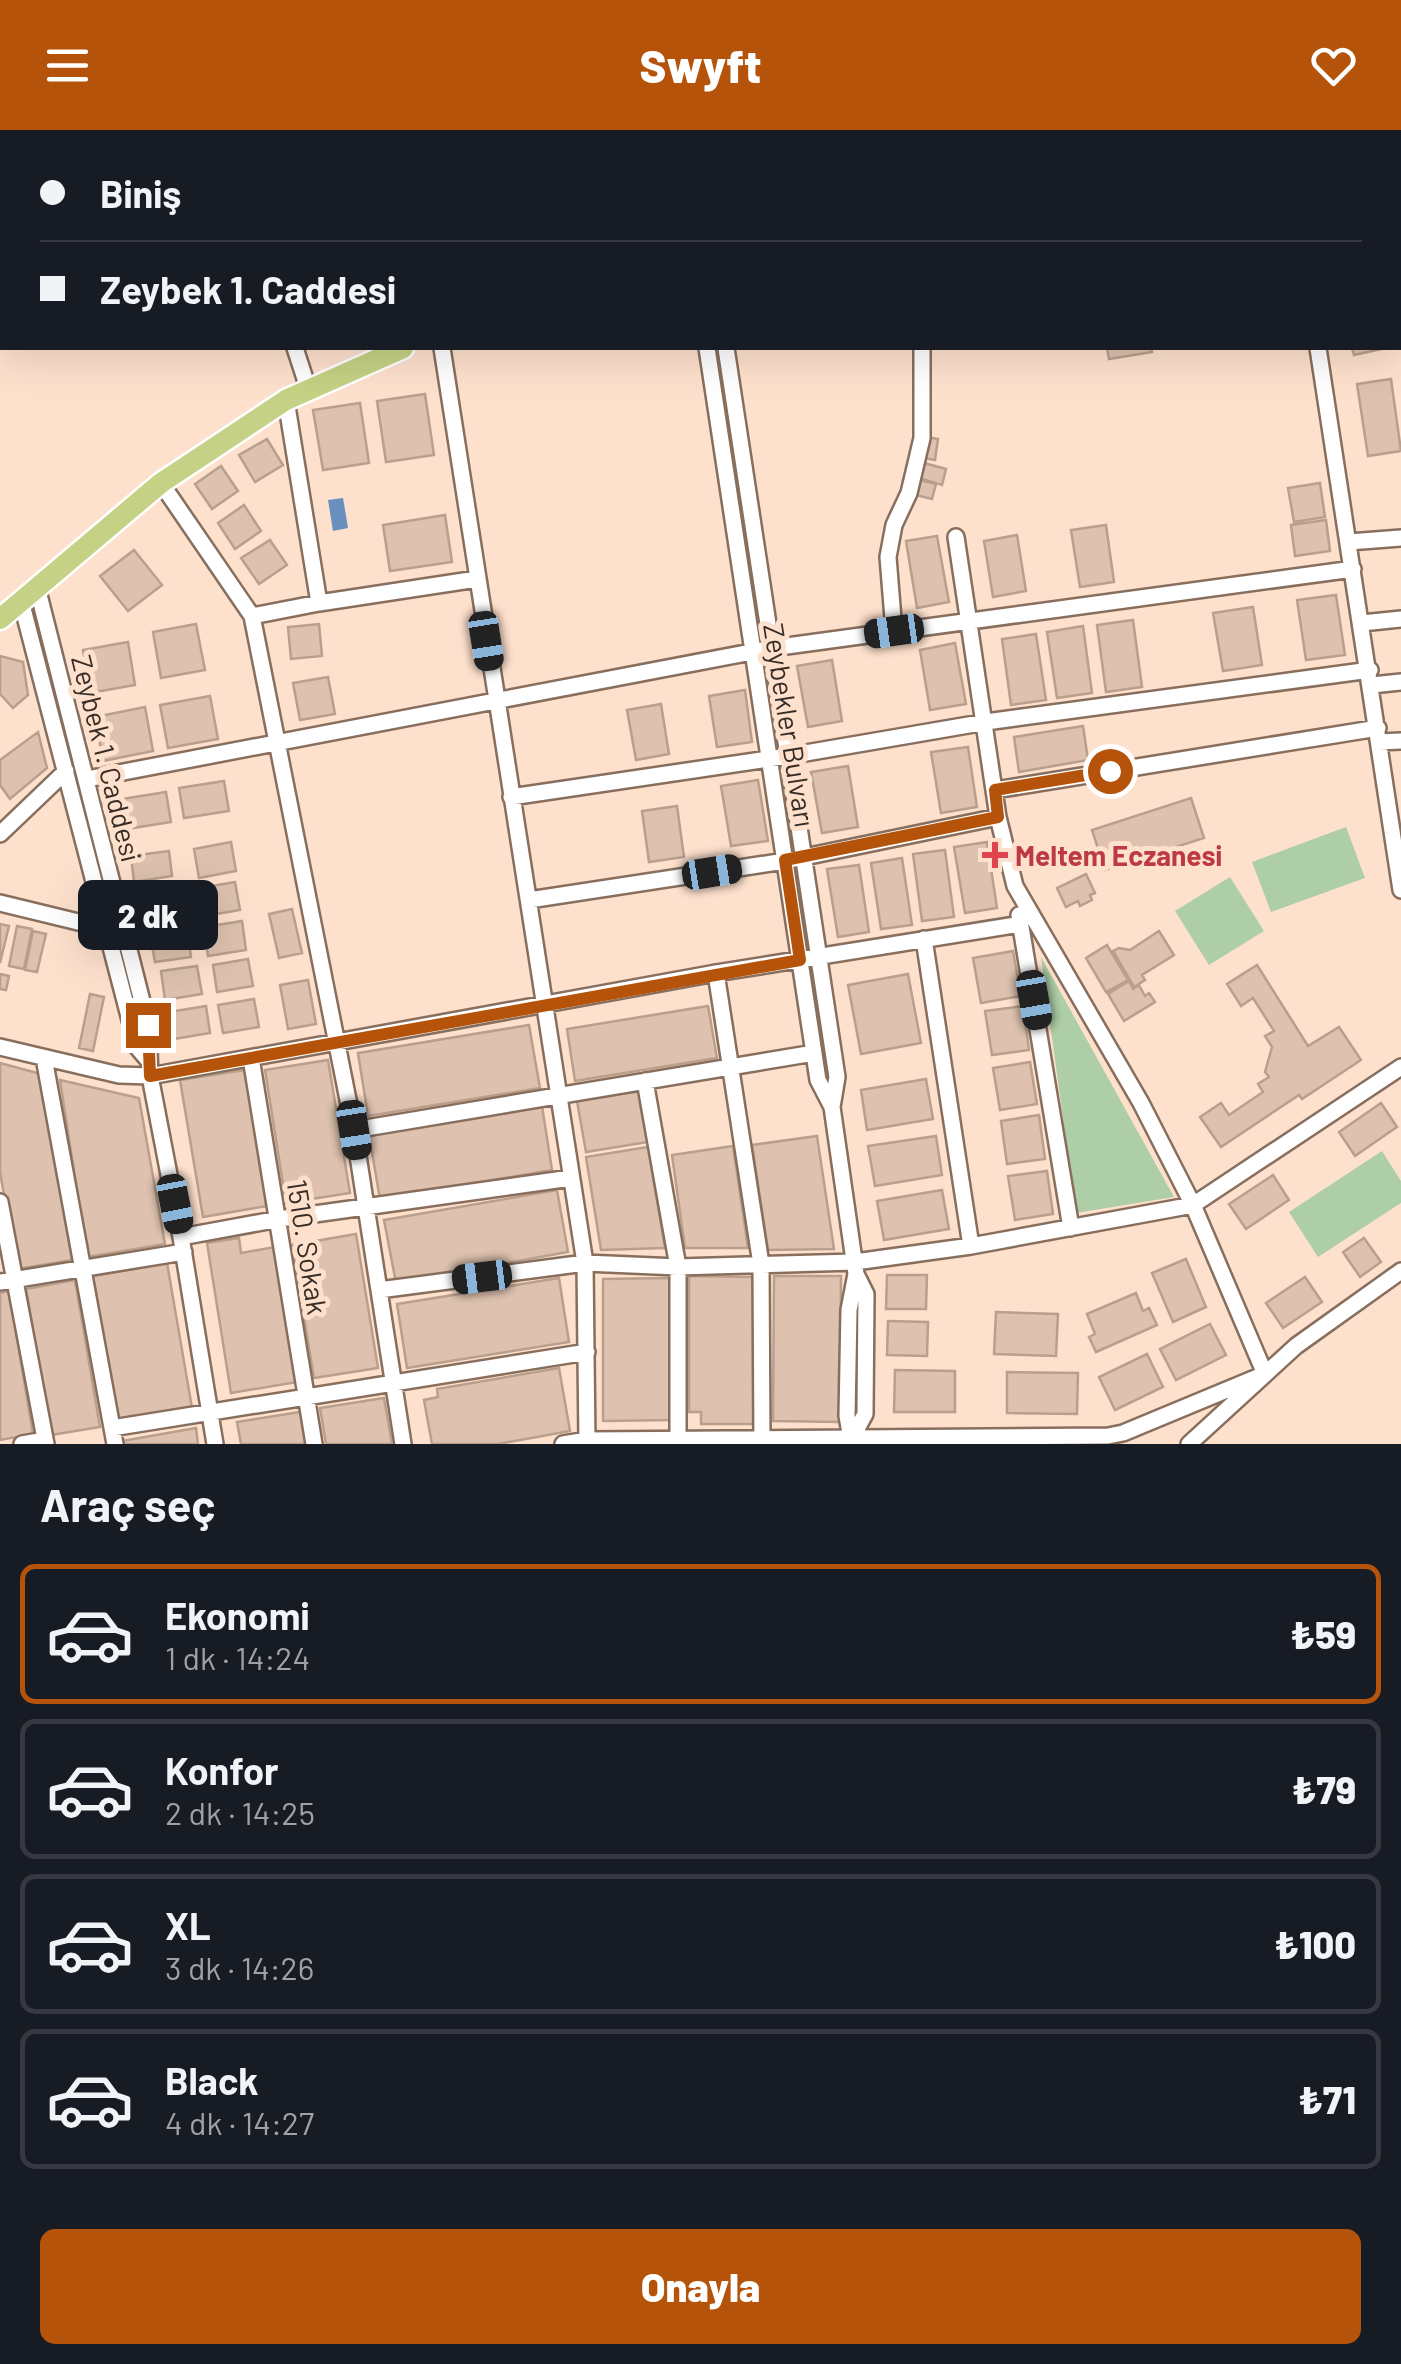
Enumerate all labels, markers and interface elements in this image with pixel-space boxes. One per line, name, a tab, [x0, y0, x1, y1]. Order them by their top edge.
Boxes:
icon: menu	[40, 38, 95, 93]
text: Swyft	[640, 38, 761, 92]
icon: heart	[1306, 38, 1361, 93]
text: Biniş	[100, 170, 182, 216]
text: Zeybek 1. Caddesi	[100, 266, 396, 312]
car	[466, 609, 506, 673]
car	[862, 612, 926, 650]
street label: Zeybekler Bulvarı	[757, 621, 823, 829]
street label: Zeybek 1. Caddesi	[65, 651, 149, 865]
route start	[1088, 749, 1133, 794]
place label: Meltem Eczanesi	[1015, 838, 1222, 872]
marker: Meltem Eczanesi	[984, 844, 1006, 866]
car	[680, 852, 744, 892]
callout: 2 dk	[78, 880, 218, 950]
text: 2 dk	[118, 896, 178, 934]
car	[1014, 968, 1054, 1032]
route end	[126, 1003, 171, 1048]
car	[334, 1098, 374, 1162]
car	[155, 1172, 195, 1236]
street label: 1510. Sokak	[281, 1177, 335, 1317]
car	[450, 1258, 514, 1296]
text: Araç seç	[40, 1477, 215, 1531]
icon: car	[45, 1589, 135, 1679]
text: Ekonomi	[165, 1592, 309, 1638]
text: ₺59	[1290, 1611, 1356, 1657]
text: 1 dk · 14:24	[165, 1638, 310, 1676]
icon: car	[45, 1744, 135, 1834]
text: Konfor	[165, 1747, 279, 1793]
text: ₺79	[1292, 1766, 1356, 1812]
text: 2 dk · 14:25	[165, 1793, 315, 1831]
icon: car	[45, 1899, 135, 1989]
text: XL	[165, 1902, 211, 1948]
text: ₺100	[1274, 1921, 1356, 1967]
text: 3 dk · 14:26	[165, 1948, 314, 1986]
icon: car	[45, 2054, 135, 2144]
text: Black	[165, 2057, 259, 2103]
text: ₺71	[1298, 2076, 1356, 2122]
text: 4 dk · 14:27	[165, 2103, 314, 2141]
button: Onayla	[40, 2229, 1361, 2344]

